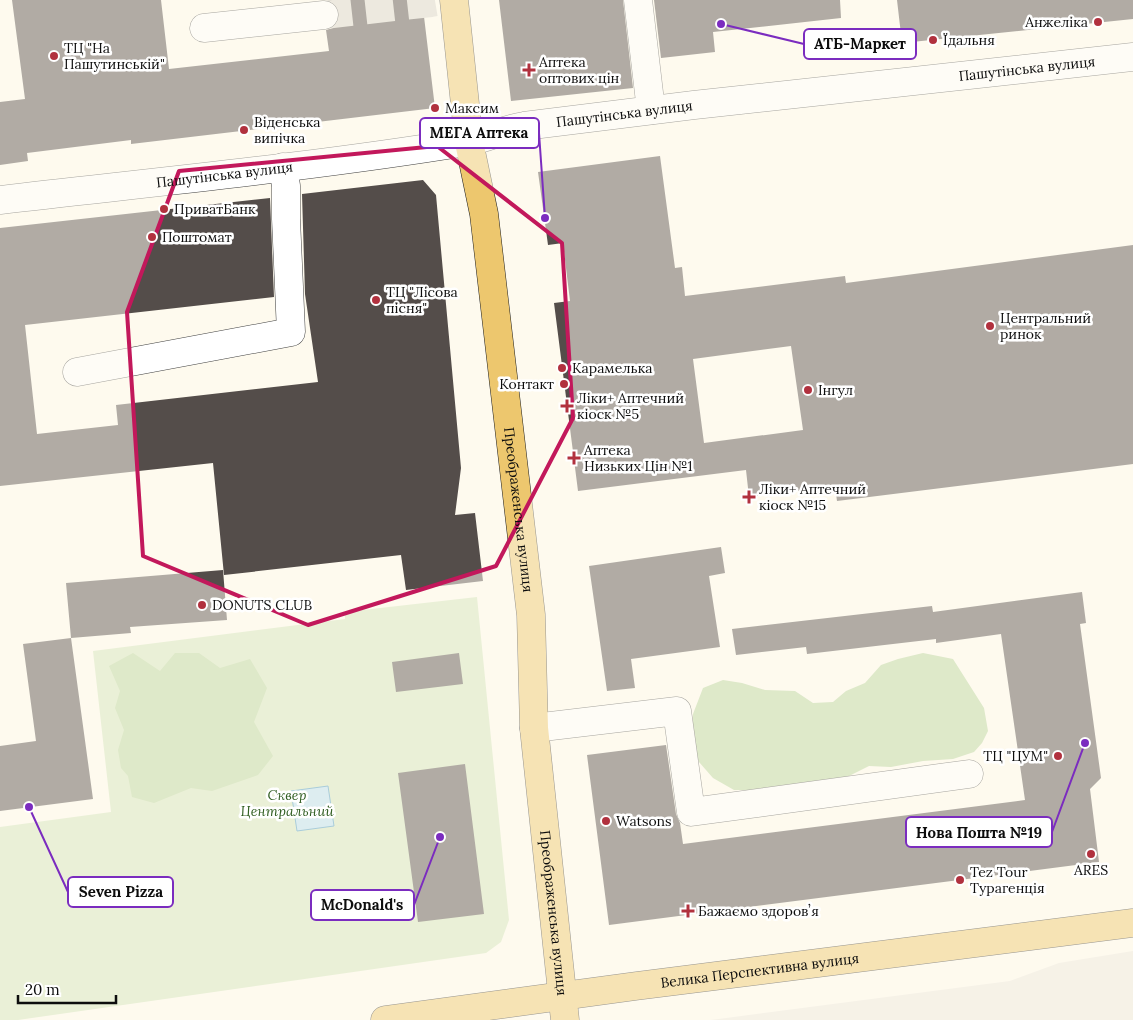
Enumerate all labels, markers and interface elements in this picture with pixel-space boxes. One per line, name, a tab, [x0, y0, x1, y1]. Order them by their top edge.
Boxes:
place label: Анжеліка	[1024, 13, 1088, 31]
marker: Анжеліка	[1092, 16, 1104, 28]
callout: АТБ-Маркет	[804, 29, 916, 59]
place label: Їдальня	[943, 31, 995, 49]
text: АТБ-Маркет	[814, 34, 906, 53]
marker: Їдальня	[927, 34, 939, 46]
place label: ТЦ "На Пашутинській"	[64, 39, 165, 73]
marker: ТЦ "На Пашутинській"	[48, 50, 60, 62]
street label: Пашутінська вулиця	[958, 52, 1096, 85]
place label: Аптека оптових цін	[538, 53, 620, 87]
marker: Аптека оптових цін	[523, 64, 535, 76]
street label: Пашутінська вулиця	[555, 96, 694, 131]
place label: Максим	[445, 99, 499, 117]
marker: Максим	[429, 102, 441, 114]
place label: Віденська випічка	[254, 113, 321, 147]
callout: МЕГА Аптека	[420, 118, 539, 148]
text: МЕГА Аптека	[430, 123, 529, 142]
marker: Віденська випічка	[238, 124, 250, 136]
street label: Пашутінська вулиця	[155, 158, 294, 191]
place label: ПриватБанк	[174, 200, 256, 218]
marker: ПриватБанк	[158, 203, 170, 215]
place label: Поштомат	[162, 228, 232, 246]
marker: Поштомат	[146, 231, 158, 243]
place label: ТЦ "Лісова пісня"	[386, 283, 458, 317]
marker: ТЦ "Лісова пісня"	[370, 294, 382, 306]
place label: Центральний ринок	[1000, 309, 1091, 343]
marker: Центральний ринок	[984, 320, 996, 332]
place label: Карамелька	[572, 359, 652, 377]
marker: Карамелька	[556, 362, 568, 374]
place label: Контакт	[499, 375, 554, 393]
marker: Контакт	[558, 378, 570, 390]
place label: Інгул	[818, 381, 853, 399]
marker: Інгул	[802, 384, 814, 396]
place label: Ліки+ Аптечний кіоск №5	[577, 389, 684, 423]
marker: Ліки+ Аптечний кіоск №5	[561, 400, 573, 412]
street label: Преображенська вулиця	[500, 426, 537, 593]
place label: Аптека Низьких Цін №1	[583, 441, 693, 475]
marker: Аптека Низьких Цін №1	[568, 452, 580, 464]
place label: Ліки+ Аптечний кіоск №15	[759, 480, 866, 514]
marker: Ліки+ Аптечний кіоск №15	[743, 491, 755, 503]
place label: DONUTS CLUB	[212, 596, 312, 614]
marker: DONUTS CLUB	[196, 599, 208, 611]
place label: ТЦ "ЦУМ"	[983, 747, 1048, 765]
marker: ТЦ "ЦУМ"	[1052, 750, 1064, 762]
park label: Сквер Центральний	[240, 786, 334, 820]
place label: Watsons	[616, 812, 672, 830]
marker: Watsons	[600, 815, 612, 827]
callout: Нова Пошта №19	[906, 817, 1052, 847]
text: Нова Пошта №19	[916, 823, 1042, 842]
street label: Преображенська вулиця	[536, 829, 571, 996]
marker: ARES	[1085, 848, 1097, 860]
place label: ARES	[1073, 861, 1108, 879]
place label: Tez Tour Турагенція	[970, 863, 1045, 897]
marker: Tez Tour Турагенція	[954, 874, 966, 886]
callout: Seven Pizza	[68, 877, 173, 907]
text: Seven Pizza	[79, 882, 163, 901]
callout: McDonald's	[311, 890, 414, 920]
text: McDonald's	[321, 895, 403, 914]
place label: Бажаємо здоровʼя	[698, 902, 819, 920]
marker: Бажаємо здоровʼя	[682, 905, 694, 917]
street label: Велика Перспективна вулиця	[659, 949, 860, 992]
scale bar	[18, 972, 115, 1004]
text: 20 m	[25, 980, 60, 999]

